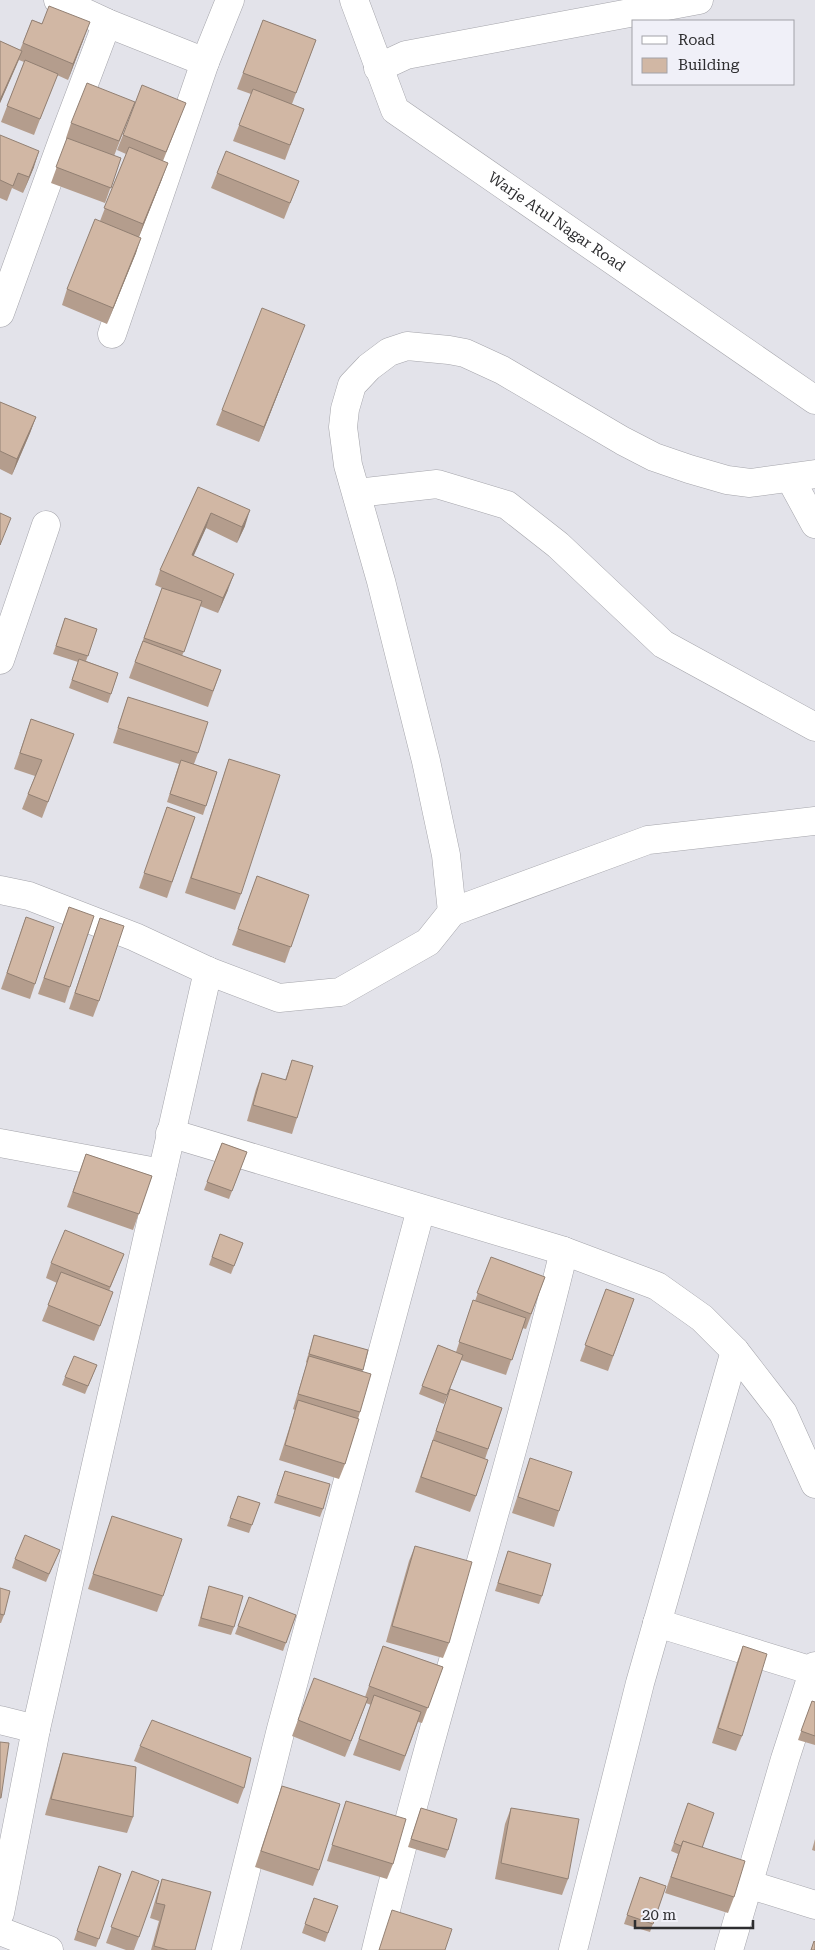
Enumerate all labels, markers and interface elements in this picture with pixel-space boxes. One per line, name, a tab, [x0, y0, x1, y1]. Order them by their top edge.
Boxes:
legend	[632, 20, 795, 85]
text: Road	[678, 31, 715, 49]
text: Building	[678, 56, 740, 74]
street label: Warje Atul Nagar Road	[485, 168, 629, 275]
scale bar	[635, 1898, 752, 1930]
text: 20 m	[642, 1906, 677, 1924]

